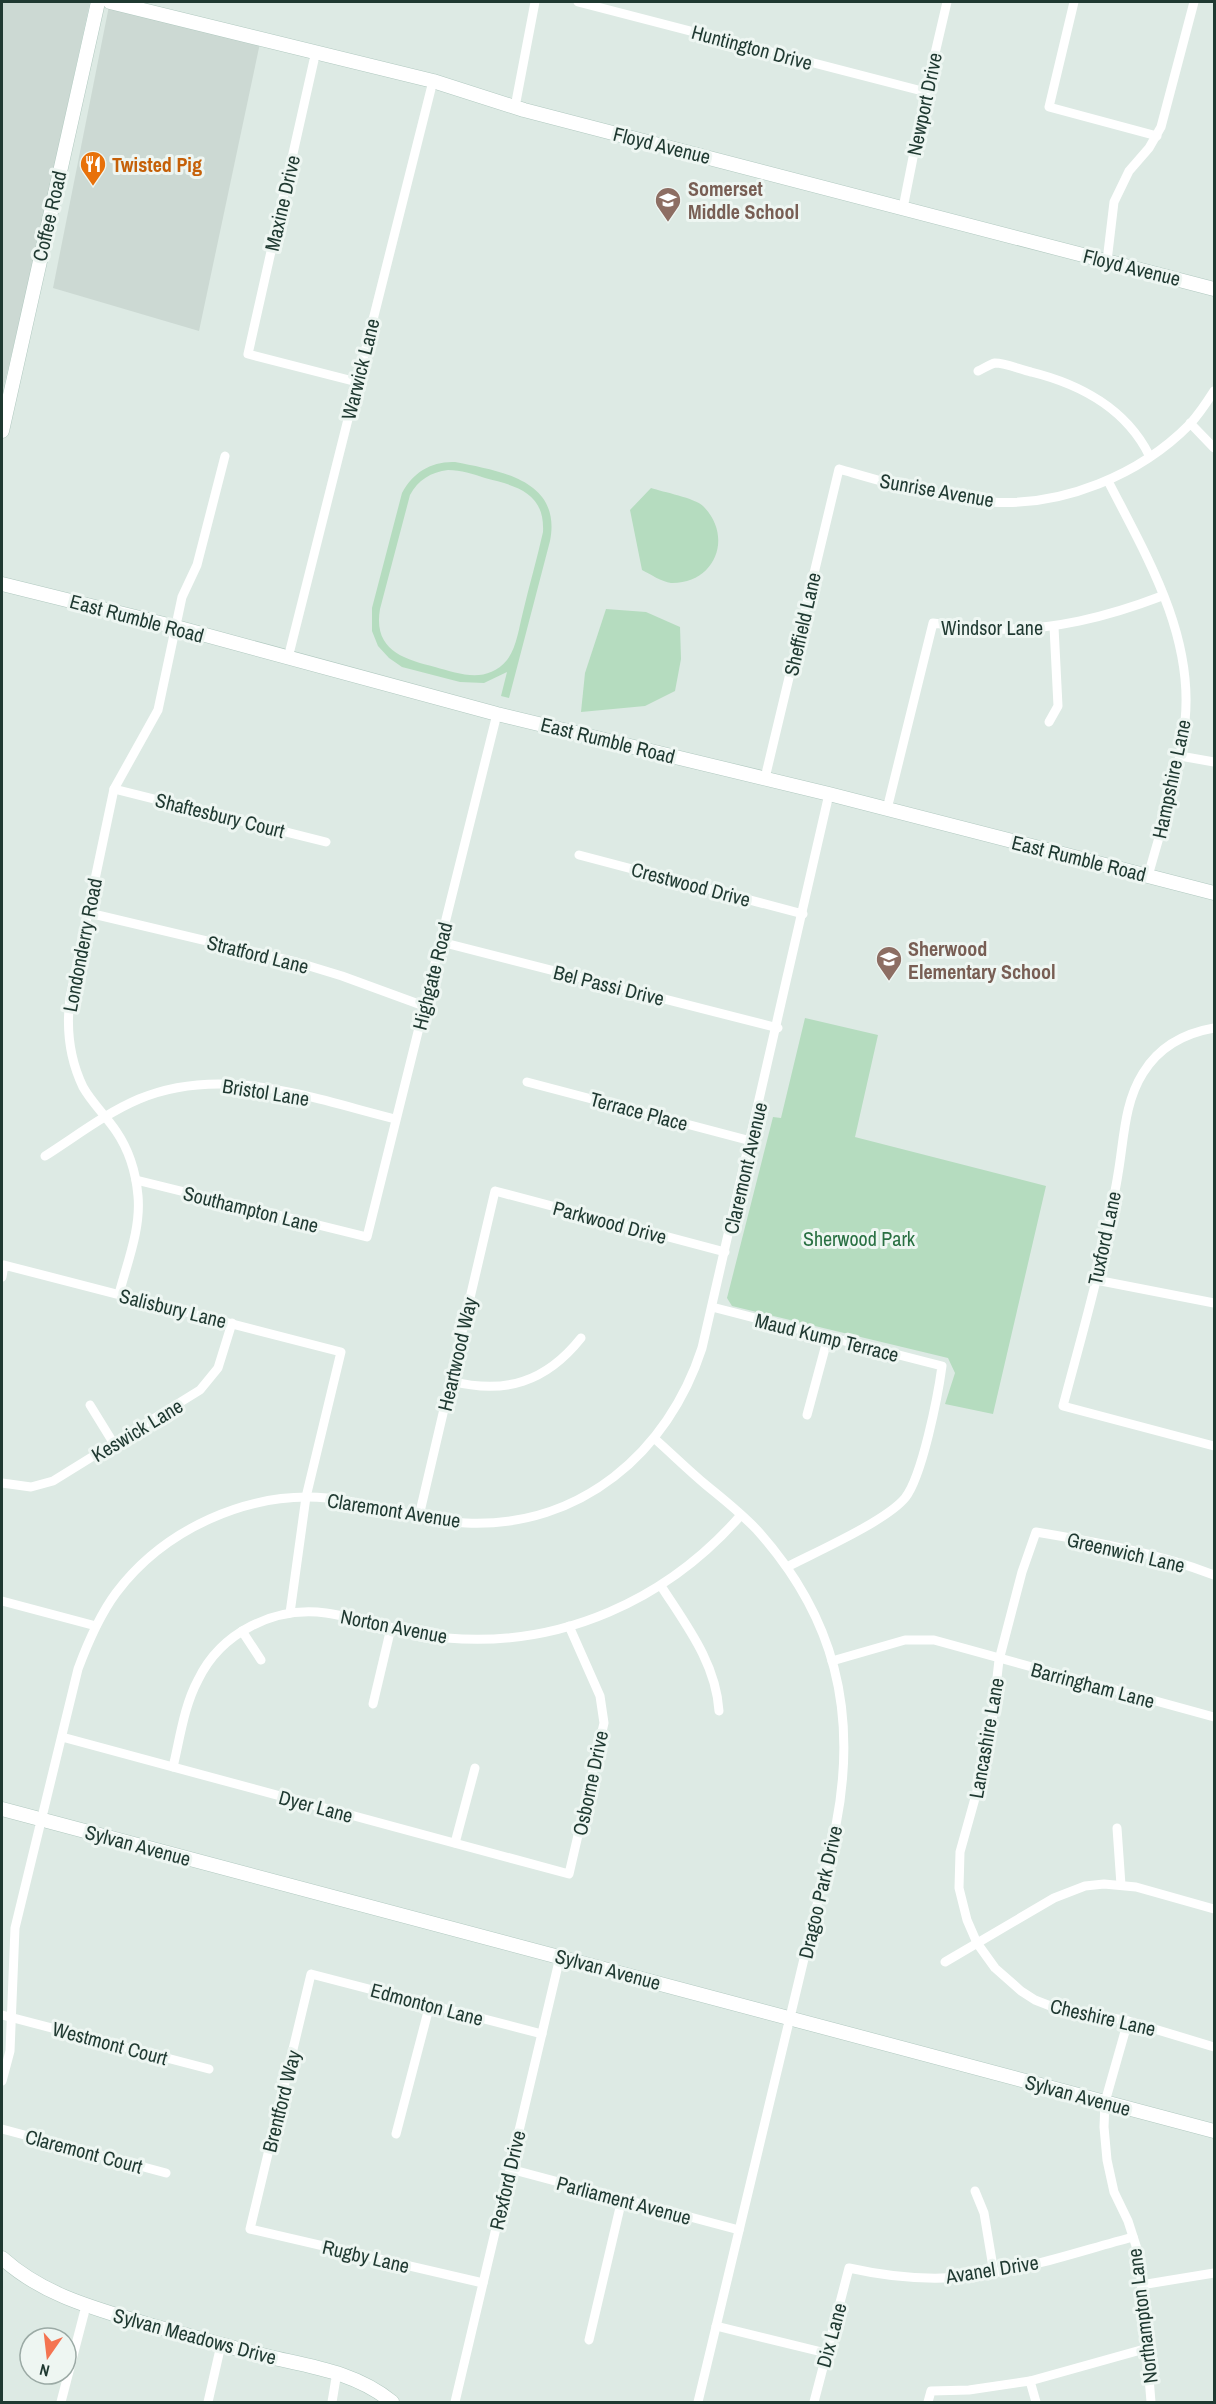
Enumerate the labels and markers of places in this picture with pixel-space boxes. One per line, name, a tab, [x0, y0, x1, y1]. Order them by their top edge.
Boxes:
restaurant icon: Twisted Pig	[78, 149, 108, 187]
place label: Twisted Pig	[112, 151, 202, 178]
place label: Somerset Middle School	[688, 175, 799, 225]
school or university icon: Somerset Middle School	[653, 185, 683, 223]
place label: Sherwood Elementary School	[908, 935, 1056, 985]
school or university icon: Sherwood Elementary School	[874, 944, 904, 982]

